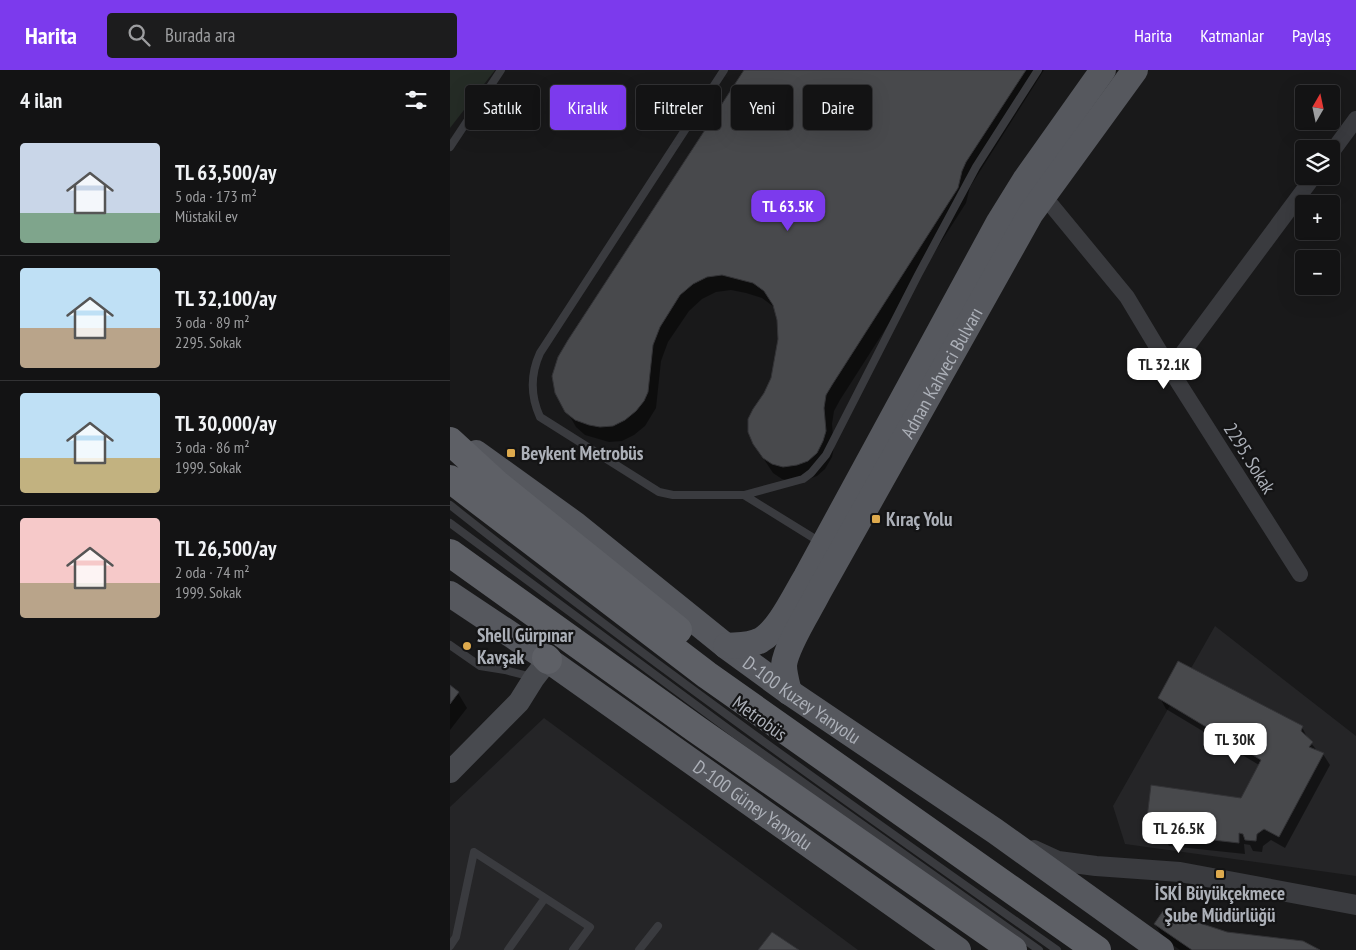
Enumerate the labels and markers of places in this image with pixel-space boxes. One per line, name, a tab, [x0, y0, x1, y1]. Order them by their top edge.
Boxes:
pin: TL 63.5K	[736, 190, 840, 232]
pin: TL 32.1K	[1112, 348, 1216, 390]
place label: Beykent Metrobüs	[521, 441, 644, 465]
marker: Beykent Metrobüs	[505, 447, 517, 459]
place label: Kıraç Yolu	[886, 507, 952, 531]
marker: Kıraç Yolu	[870, 513, 882, 525]
place label: Shell Gürpınar Kavşak	[477, 623, 574, 669]
marker: Shell Gürpınar Kavşak	[461, 640, 473, 652]
pin: TL 30K	[1194, 722, 1276, 765]
pin: TL 26.5K	[1127, 812, 1231, 854]
marker: İSKİ Büyükçekmece Şube Müdürlüğü	[1214, 868, 1226, 880]
place label: İSKİ Büyükçekmece Şube Müdürlüğü	[1155, 881, 1285, 927]

